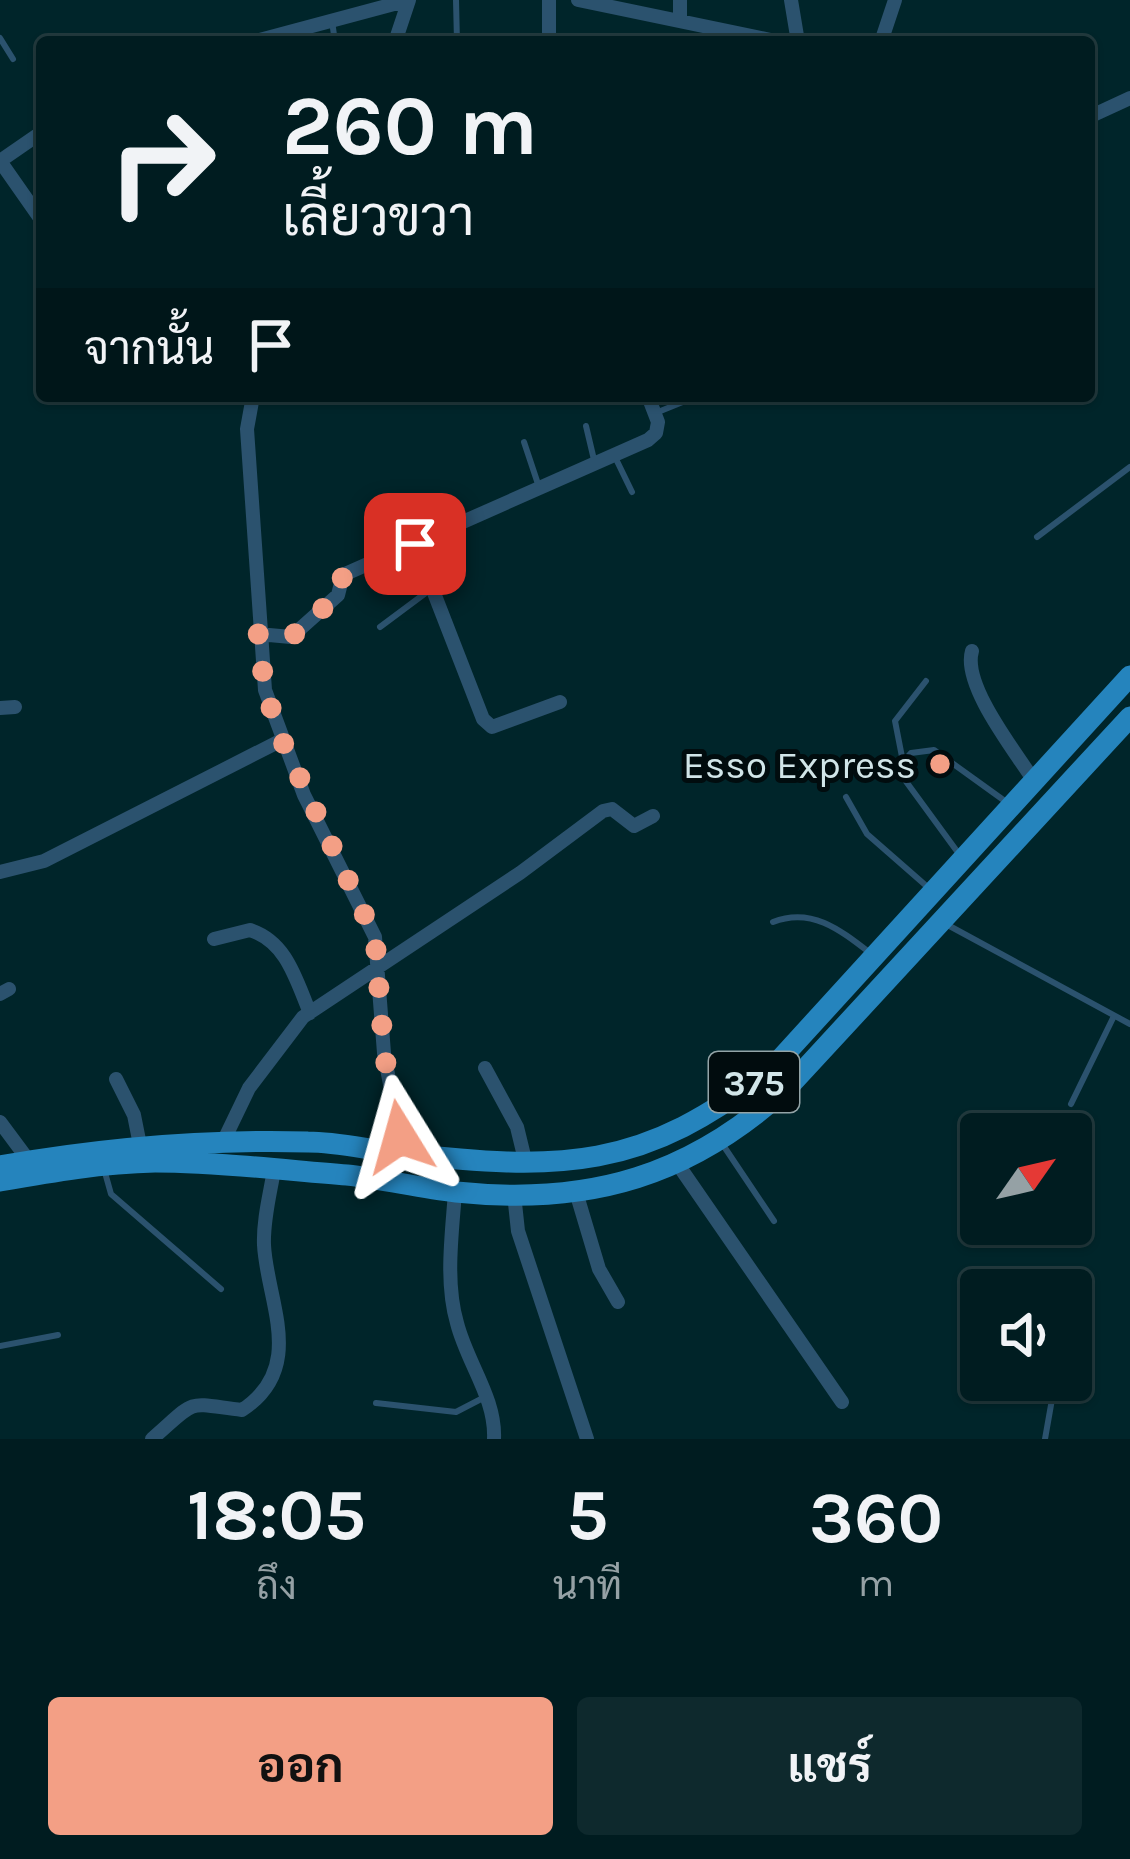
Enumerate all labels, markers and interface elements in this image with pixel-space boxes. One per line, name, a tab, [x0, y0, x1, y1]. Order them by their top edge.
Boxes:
text: 260 m	[282, 77, 538, 175]
icon: right	[84, 84, 240, 240]
text: เลี้ยวขวา	[282, 185, 475, 249]
icon: arrive	[238, 312, 304, 378]
text: จากนั้น	[84, 323, 214, 375]
pin	[364, 493, 466, 595]
icon: arrive	[382, 511, 448, 577]
place label: Esso Express	[683, 742, 916, 788]
marker: Esso Express	[927, 751, 953, 777]
road number: 375	[709, 1052, 799, 1112]
position arrow	[337, 1074, 463, 1200]
north arrow	[960, 1113, 1092, 1245]
map controls	[960, 1113, 1092, 1401]
button: sound	[960, 1269, 1092, 1401]
text: 18:05	[187, 1473, 366, 1557]
text: 5	[567, 1473, 608, 1557]
text: 360	[809, 1476, 943, 1560]
text: m	[858, 1560, 894, 1606]
text: ถึง	[256, 1563, 297, 1609]
text: นาที	[553, 1563, 622, 1609]
button: ออก	[48, 1697, 553, 1835]
button: แชร์	[577, 1697, 1082, 1835]

